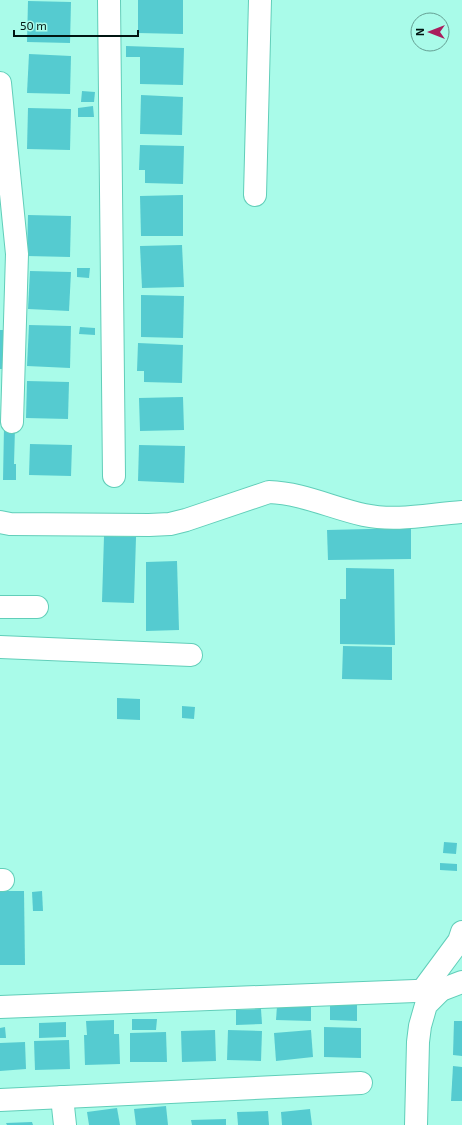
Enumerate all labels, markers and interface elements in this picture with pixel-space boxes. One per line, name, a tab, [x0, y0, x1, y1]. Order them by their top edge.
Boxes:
scale bar	[14, 12, 138, 38]
north arrow	[410, 12, 450, 52]
text: 50 m	[20, 18, 47, 32]
text: N	[413, 28, 426, 36]

